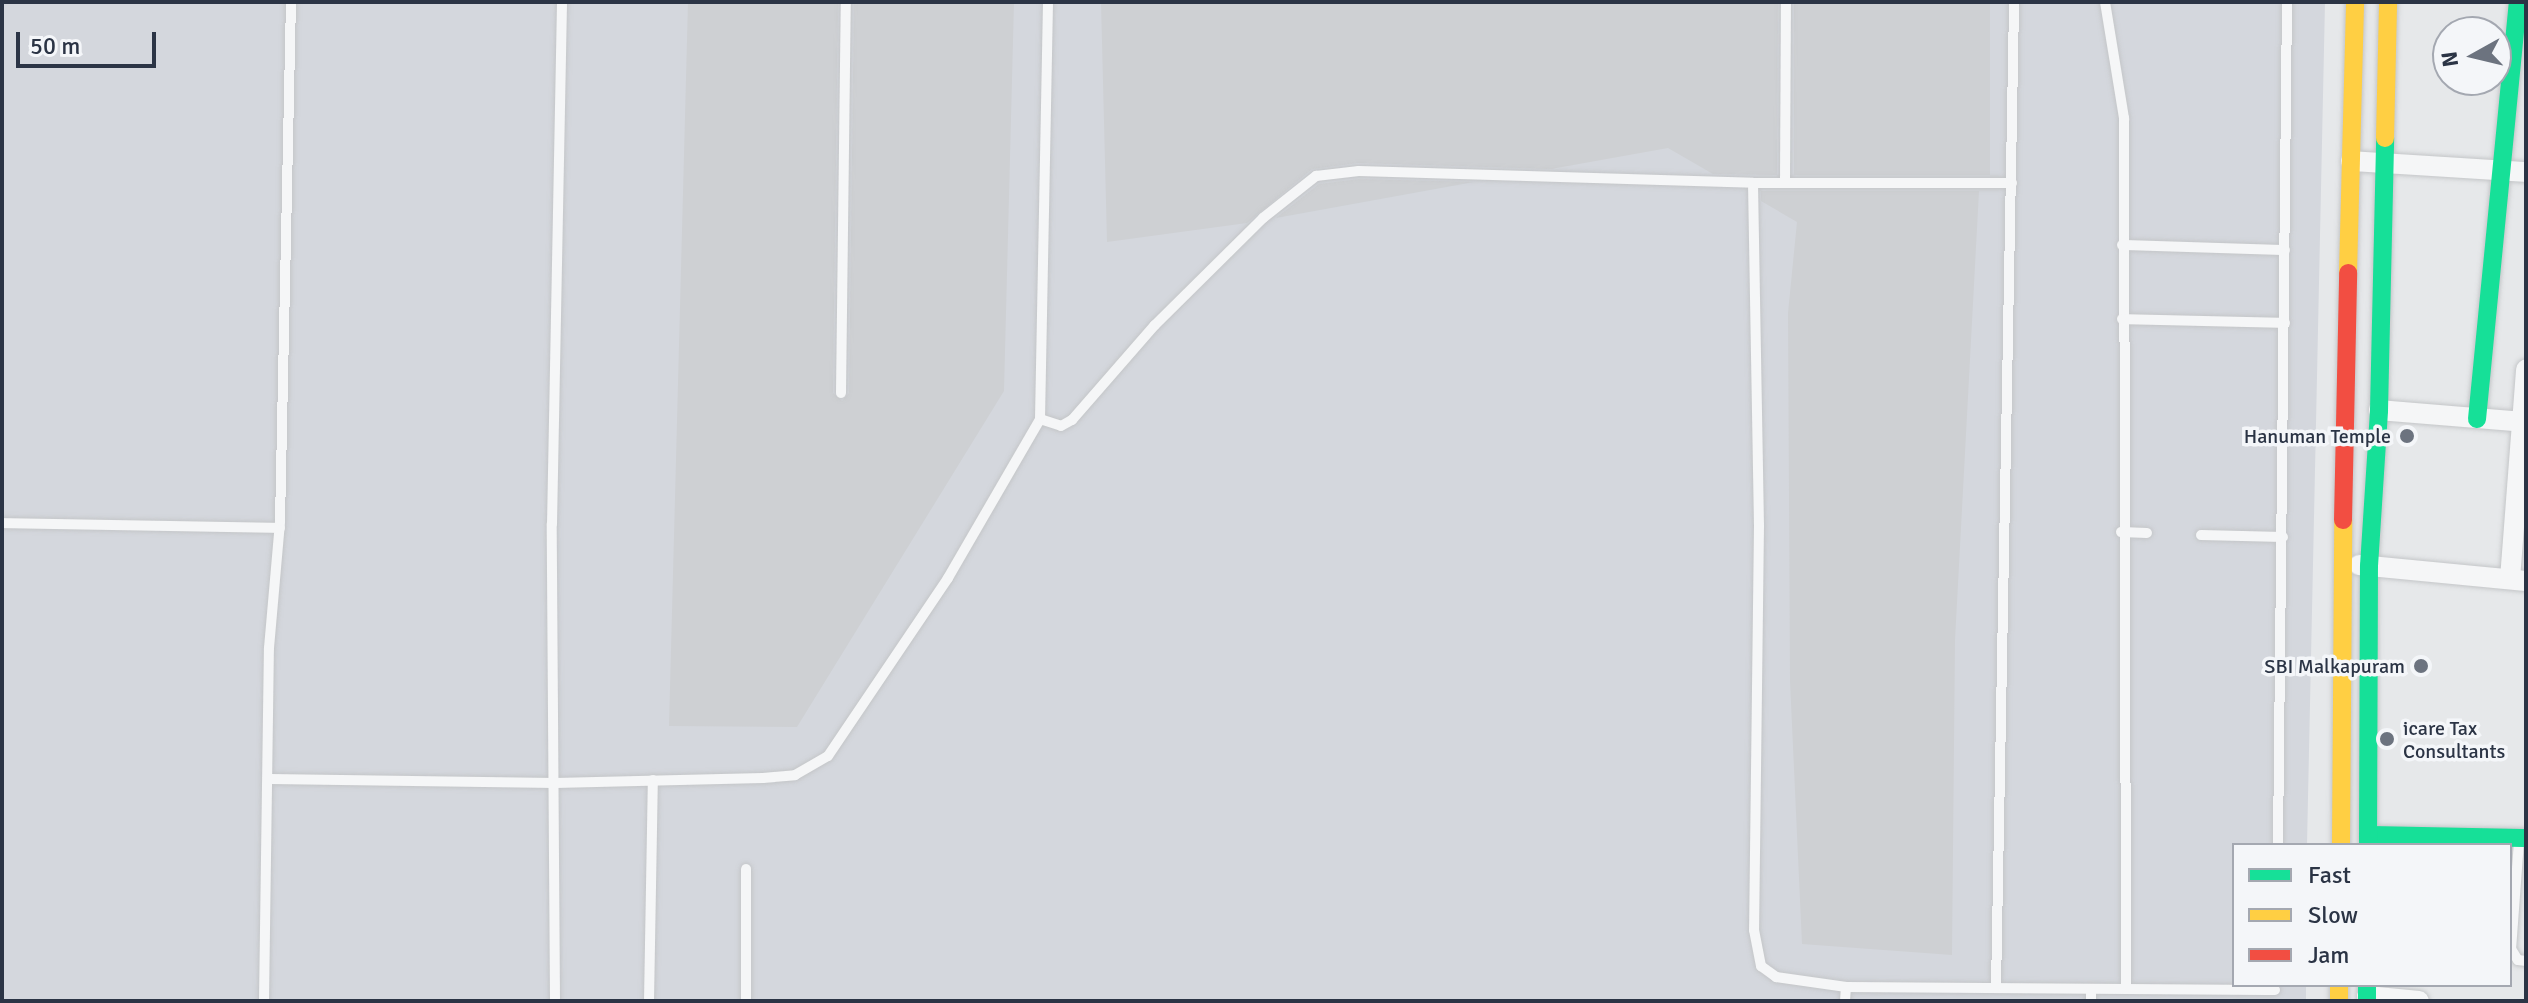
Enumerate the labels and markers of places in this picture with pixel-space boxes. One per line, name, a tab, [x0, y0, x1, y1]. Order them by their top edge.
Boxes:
place label: Hanuman Temple	[2244, 424, 2391, 448]
marker: Hanuman Temple	[2398, 427, 2416, 445]
place label: SBI Malkapuram	[2264, 654, 2405, 678]
marker: SBI Malkapuram	[2412, 657, 2430, 675]
place label: icare Tax Consultants	[2403, 716, 2505, 763]
marker: icare Tax Consultants	[2378, 730, 2396, 748]

